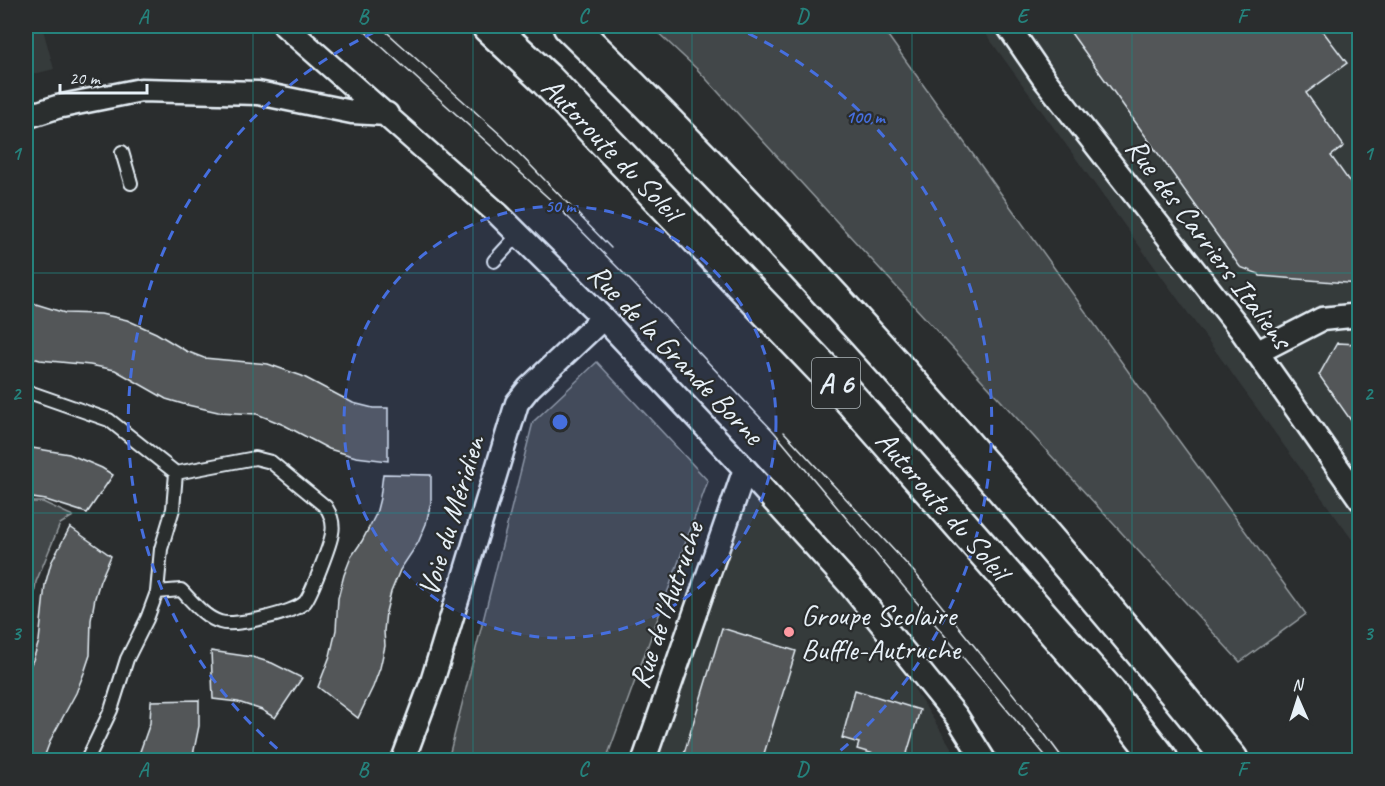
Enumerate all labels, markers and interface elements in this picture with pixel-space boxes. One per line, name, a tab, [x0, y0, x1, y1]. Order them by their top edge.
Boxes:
text: A	[138, 4, 150, 29]
text: B	[358, 4, 370, 29]
text: C	[578, 4, 590, 29]
text: D	[796, 4, 810, 29]
text: E	[1017, 4, 1031, 29]
text: F	[1237, 4, 1251, 29]
scale bar	[60, 57, 147, 95]
text: 20 m	[69, 67, 102, 89]
street label: Autoroute du Soleil	[534, 69, 694, 233]
text: 100 m	[846, 106, 886, 128]
street label: Rue des Carriers Italiens	[1117, 130, 1302, 358]
text: 1	[12, 141, 23, 166]
text: 1	[1364, 141, 1375, 166]
text: 50 m	[545, 195, 577, 217]
street label: Rue de la Grande Borne	[580, 255, 774, 454]
road number: A 6	[812, 358, 860, 408]
text: 2	[12, 381, 23, 406]
text: 2	[1364, 381, 1375, 406]
centre of rings	[550, 412, 570, 432]
street label: Autoroute du Soleil	[868, 422, 1022, 591]
street label: Voie du Méridien	[409, 430, 494, 601]
street label: Rue de l'Autruche	[620, 515, 713, 693]
place label: Groupe Scolaire Buffle-Autruche	[801, 596, 962, 668]
text: 3	[12, 621, 23, 646]
text: 3	[1364, 621, 1375, 646]
marker: Groupe Scolaire Buffle-Autruche	[782, 625, 796, 639]
north arrow	[1268, 669, 1328, 729]
text: N	[1292, 675, 1306, 695]
text: A	[138, 757, 150, 782]
text: B	[358, 757, 370, 782]
text: C	[578, 757, 590, 782]
text: D	[796, 757, 810, 782]
text: E	[1017, 757, 1031, 782]
text: F	[1237, 757, 1251, 782]

